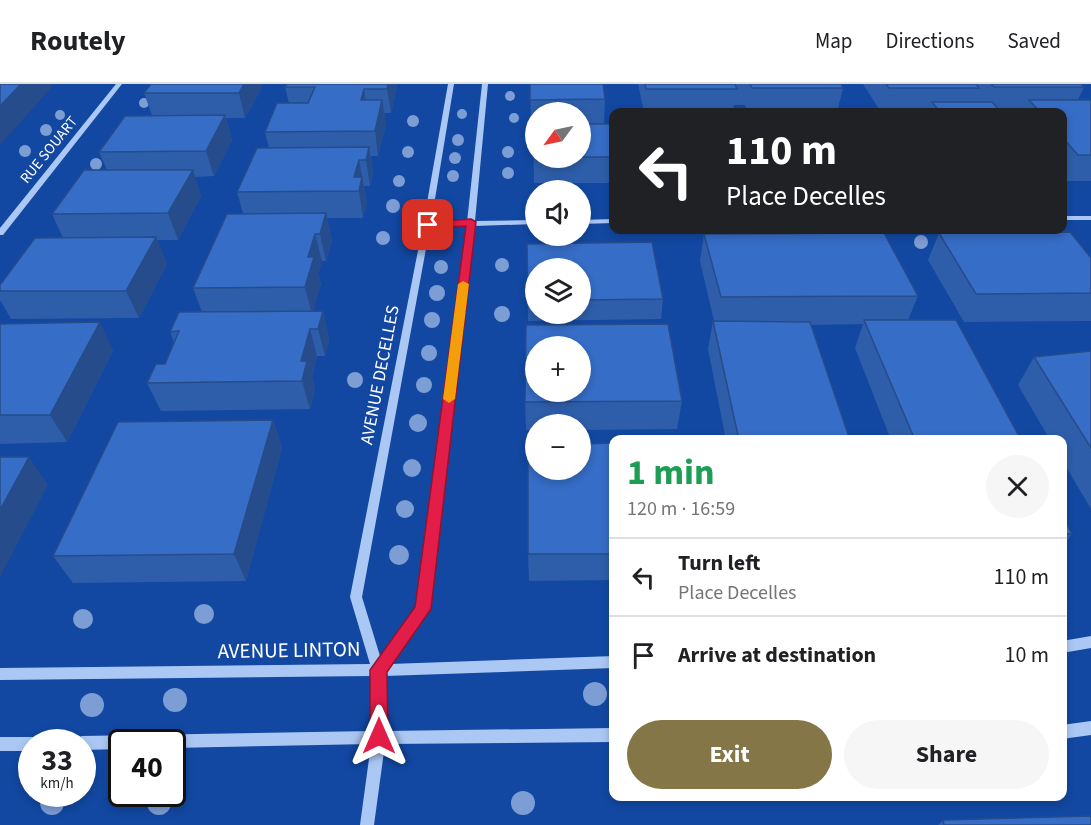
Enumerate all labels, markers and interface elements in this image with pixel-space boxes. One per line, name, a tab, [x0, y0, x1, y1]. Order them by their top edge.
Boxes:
text: Routely	[30, 21, 126, 61]
text: Map	[815, 26, 853, 56]
text: Directions	[886, 26, 974, 56]
text: Saved	[1007, 26, 1061, 56]
north arrow	[525, 102, 591, 168]
map controls	[525, 102, 591, 480]
street label: RUE SOUART	[15, 112, 83, 188]
text: 110 m	[726, 121, 837, 181]
icon: left	[627, 132, 705, 210]
text: Place Decelles	[726, 177, 886, 216]
button: sound	[525, 180, 591, 246]
pin	[402, 199, 453, 250]
icon: arrive	[411, 208, 444, 241]
button: layers	[525, 258, 591, 324]
street label: AVENUE DECELLES	[354, 303, 406, 447]
button: +	[525, 336, 591, 402]
button: −	[525, 414, 591, 480]
text: 1 min	[627, 447, 715, 498]
button: close	[986, 455, 1049, 518]
text: 120 m · 16:59	[627, 495, 735, 523]
text: Turn left	[678, 547, 760, 579]
icon: left	[627, 561, 660, 594]
text: 110 m	[994, 561, 1049, 593]
text: Place Decelles	[678, 579, 796, 607]
street label: AVENUE LINTON	[217, 634, 361, 666]
icon: arrive	[627, 639, 660, 672]
text: Arrive at destination	[678, 639, 876, 671]
text: 10 m	[1004, 639, 1049, 671]
position arrow	[347, 704, 411, 768]
button: Exit	[627, 720, 832, 789]
button: Share	[844, 720, 1049, 789]
speed limit sign: 40	[108, 729, 186, 807]
text: 33	[41, 739, 73, 782]
text: km/h	[40, 773, 74, 794]

